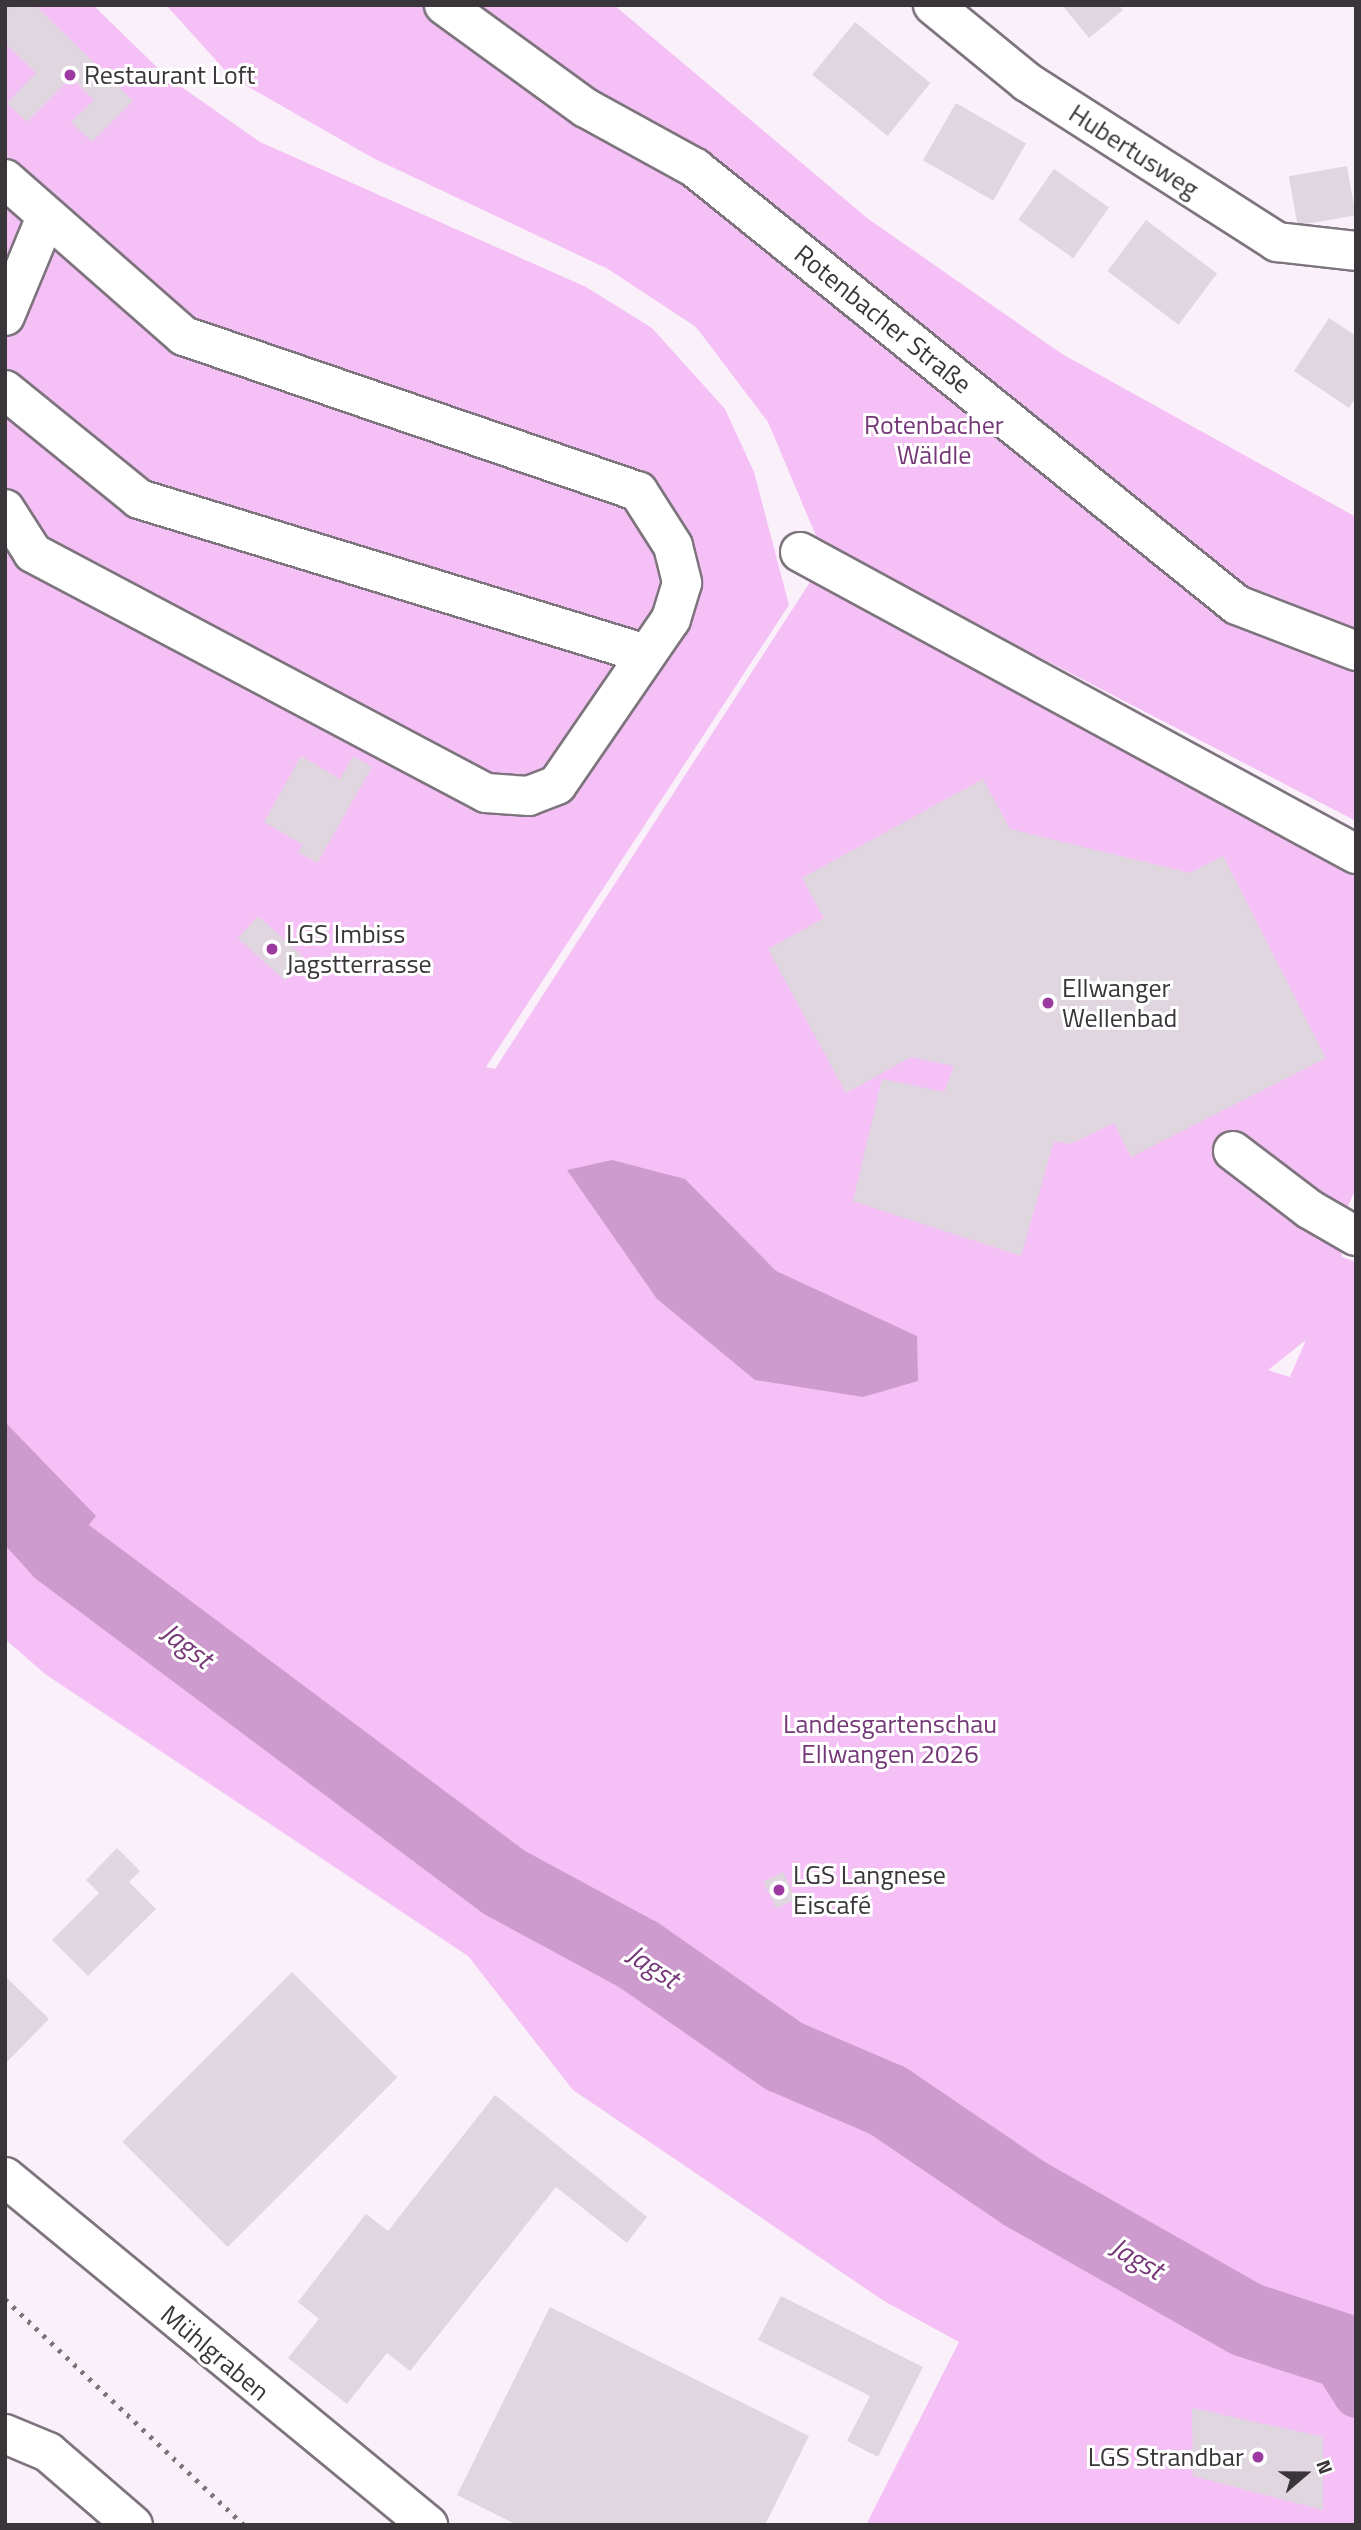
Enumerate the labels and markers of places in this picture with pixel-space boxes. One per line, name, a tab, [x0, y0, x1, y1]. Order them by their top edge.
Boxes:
place label: Restaurant Loft	[84, 59, 255, 91]
marker: Restaurant Loft	[62, 67, 78, 83]
place label: LGS Imbiss Jagstterrasse	[286, 918, 432, 979]
marker: LGS Imbiss Jagstterrasse	[264, 941, 280, 957]
place label: Ellwanger Wellenbad	[1062, 972, 1177, 1034]
marker: Ellwanger Wellenbad	[1040, 995, 1056, 1011]
place label: LGS Langnese Eiscafé	[793, 1859, 946, 1920]
marker: LGS Langnese Eiscafé	[771, 1882, 787, 1898]
place label: LGS Strandbar	[1088, 2441, 1244, 2473]
marker: LGS Strandbar	[1250, 2449, 1266, 2465]

